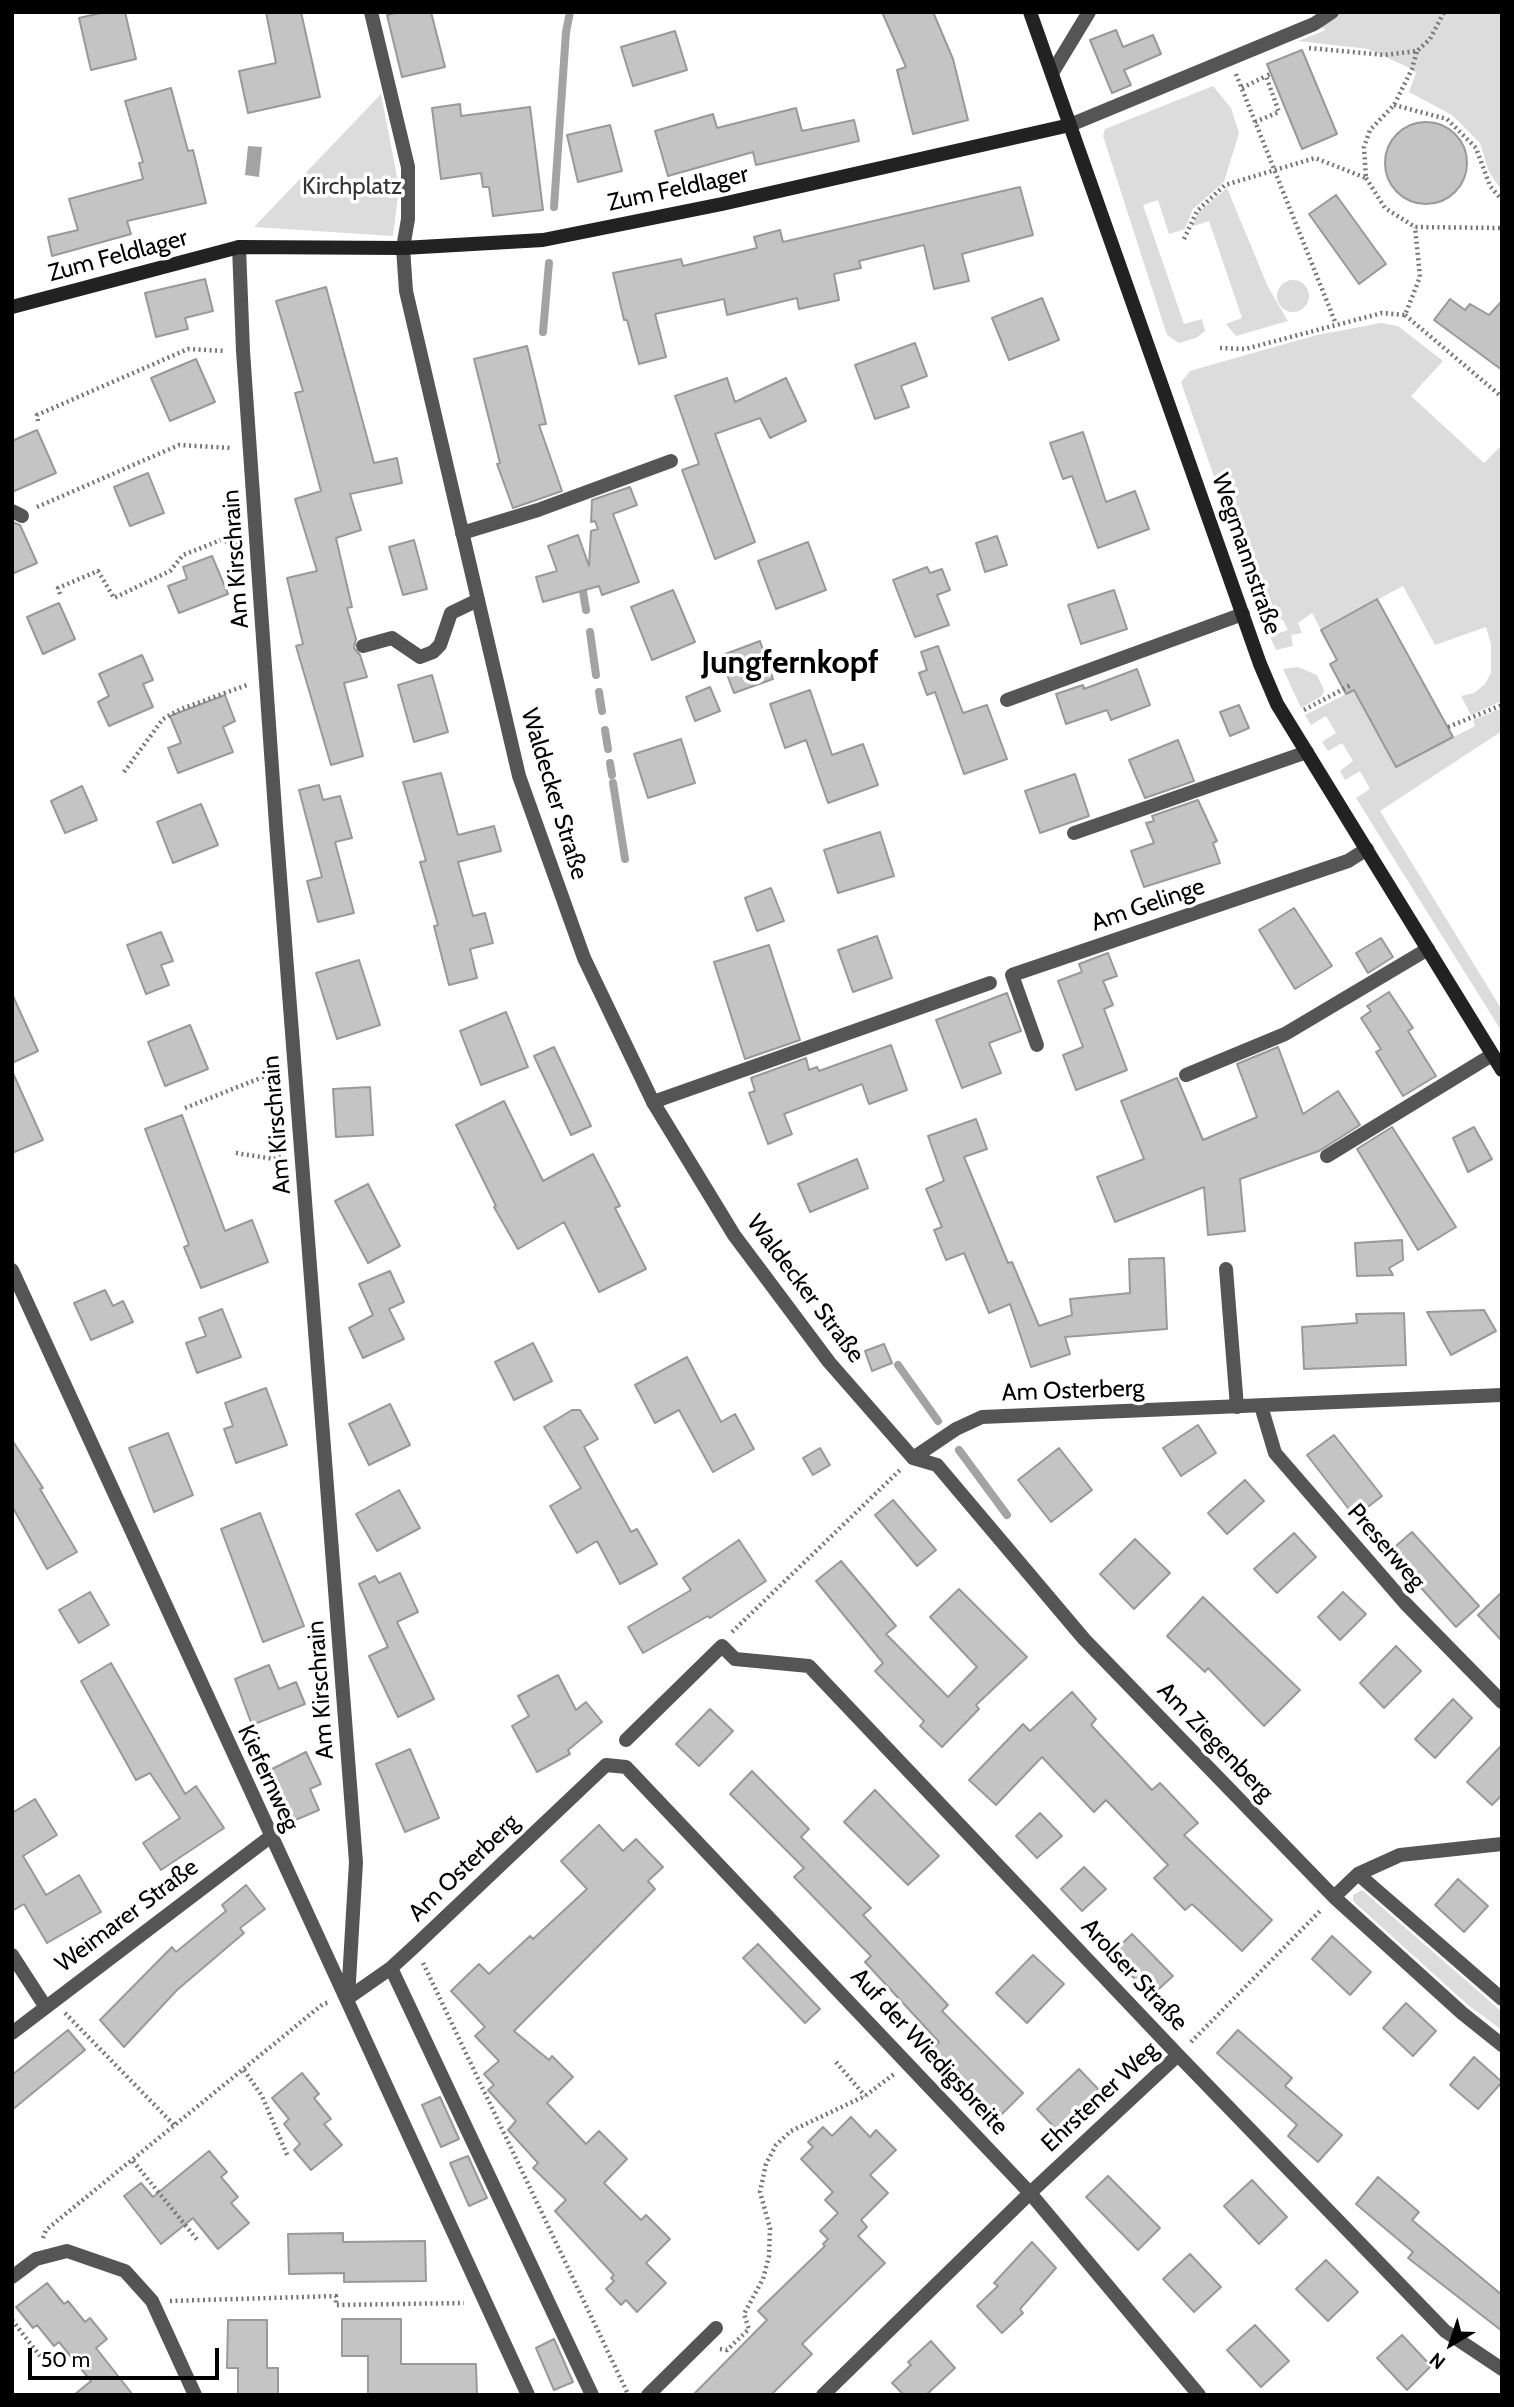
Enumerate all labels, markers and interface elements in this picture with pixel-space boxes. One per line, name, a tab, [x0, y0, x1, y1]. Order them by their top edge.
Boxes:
street label: Zum Feldlager	[605, 160, 751, 218]
park label: Kirchplatz	[302, 173, 402, 201]
street label: Zum Feldlager	[45, 224, 191, 288]
street label: Wegmannstraße	[1205, 470, 1287, 638]
street label: Am Kirschrain	[217, 488, 255, 630]
district label: Jungfernkopf	[701, 645, 879, 683]
street label: Waldecker Straße	[514, 705, 594, 883]
street label: Am Gelinge	[1088, 872, 1208, 938]
street label: Am Kirschrain	[257, 1054, 297, 1196]
street label: Waldecker Straße	[740, 1209, 870, 1369]
street label: Am Osterberg	[1001, 1374, 1145, 1408]
street label: Preserweg	[1341, 1498, 1431, 1596]
street label: Am Kirschrain	[302, 1619, 340, 1761]
street label: Am Ziegenberg	[1151, 1677, 1279, 1807]
street label: Kiefernweg	[231, 1720, 305, 1836]
street label: Am Osterberg	[403, 1808, 525, 1928]
street label: Weimarer Straße	[50, 1853, 204, 1979]
street label: Arolser Straße	[1075, 1913, 1193, 2037]
street label: Auf der Wiedigsbreite	[844, 1963, 1014, 2141]
street label: Ehrstener Weg	[1036, 2036, 1164, 2158]
north arrow	[1416, 2309, 1486, 2379]
scale bar	[32, 2334, 222, 2378]
text: 50 m	[41, 2347, 90, 2372]
text: N	[1425, 2348, 1450, 2374]

